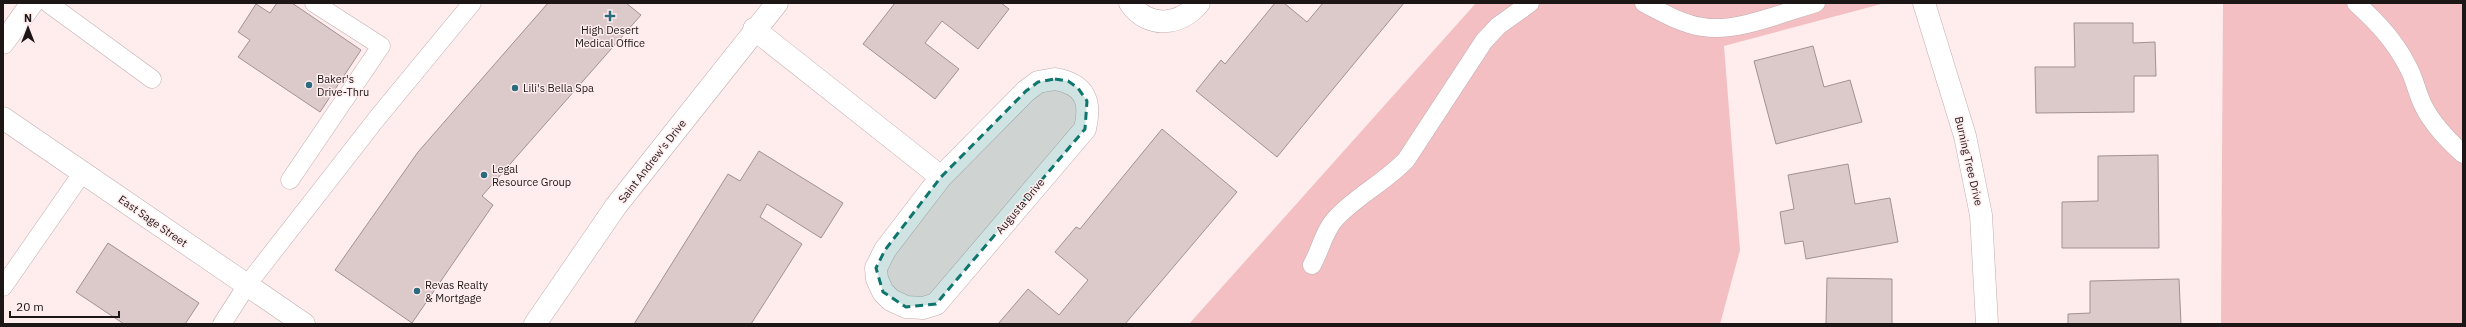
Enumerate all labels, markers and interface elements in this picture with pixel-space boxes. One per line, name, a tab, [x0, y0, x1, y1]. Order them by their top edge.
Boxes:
north arrow	[8, 8, 48, 48]
marker: High Desert Medical Office	[604, 10, 616, 22]
text: N	[24, 11, 32, 25]
place label: High Desert Medical Office	[575, 23, 645, 50]
place label: Baker's Drive-Thru	[317, 72, 369, 99]
marker: Baker's Drive-Thru	[304, 80, 314, 90]
place label: Lili's Bella Spa	[523, 81, 594, 95]
marker: Lili's Bella Spa	[510, 83, 520, 93]
street label: Burning Tree Drive	[1952, 115, 1986, 207]
street label: Saint Andrew's Drive	[615, 116, 689, 206]
place label: Legal Resource Group	[492, 162, 571, 189]
marker: Legal Resource Group	[479, 170, 489, 180]
street label: Augusta Drive	[993, 175, 1047, 237]
street label: East Sage Street	[116, 192, 190, 250]
place label: Revas Realty & Mortgage	[425, 278, 489, 305]
marker: Revas Realty & Mortgage	[412, 286, 422, 296]
scale bar	[10, 293, 119, 319]
text: 20 m	[16, 299, 44, 314]

